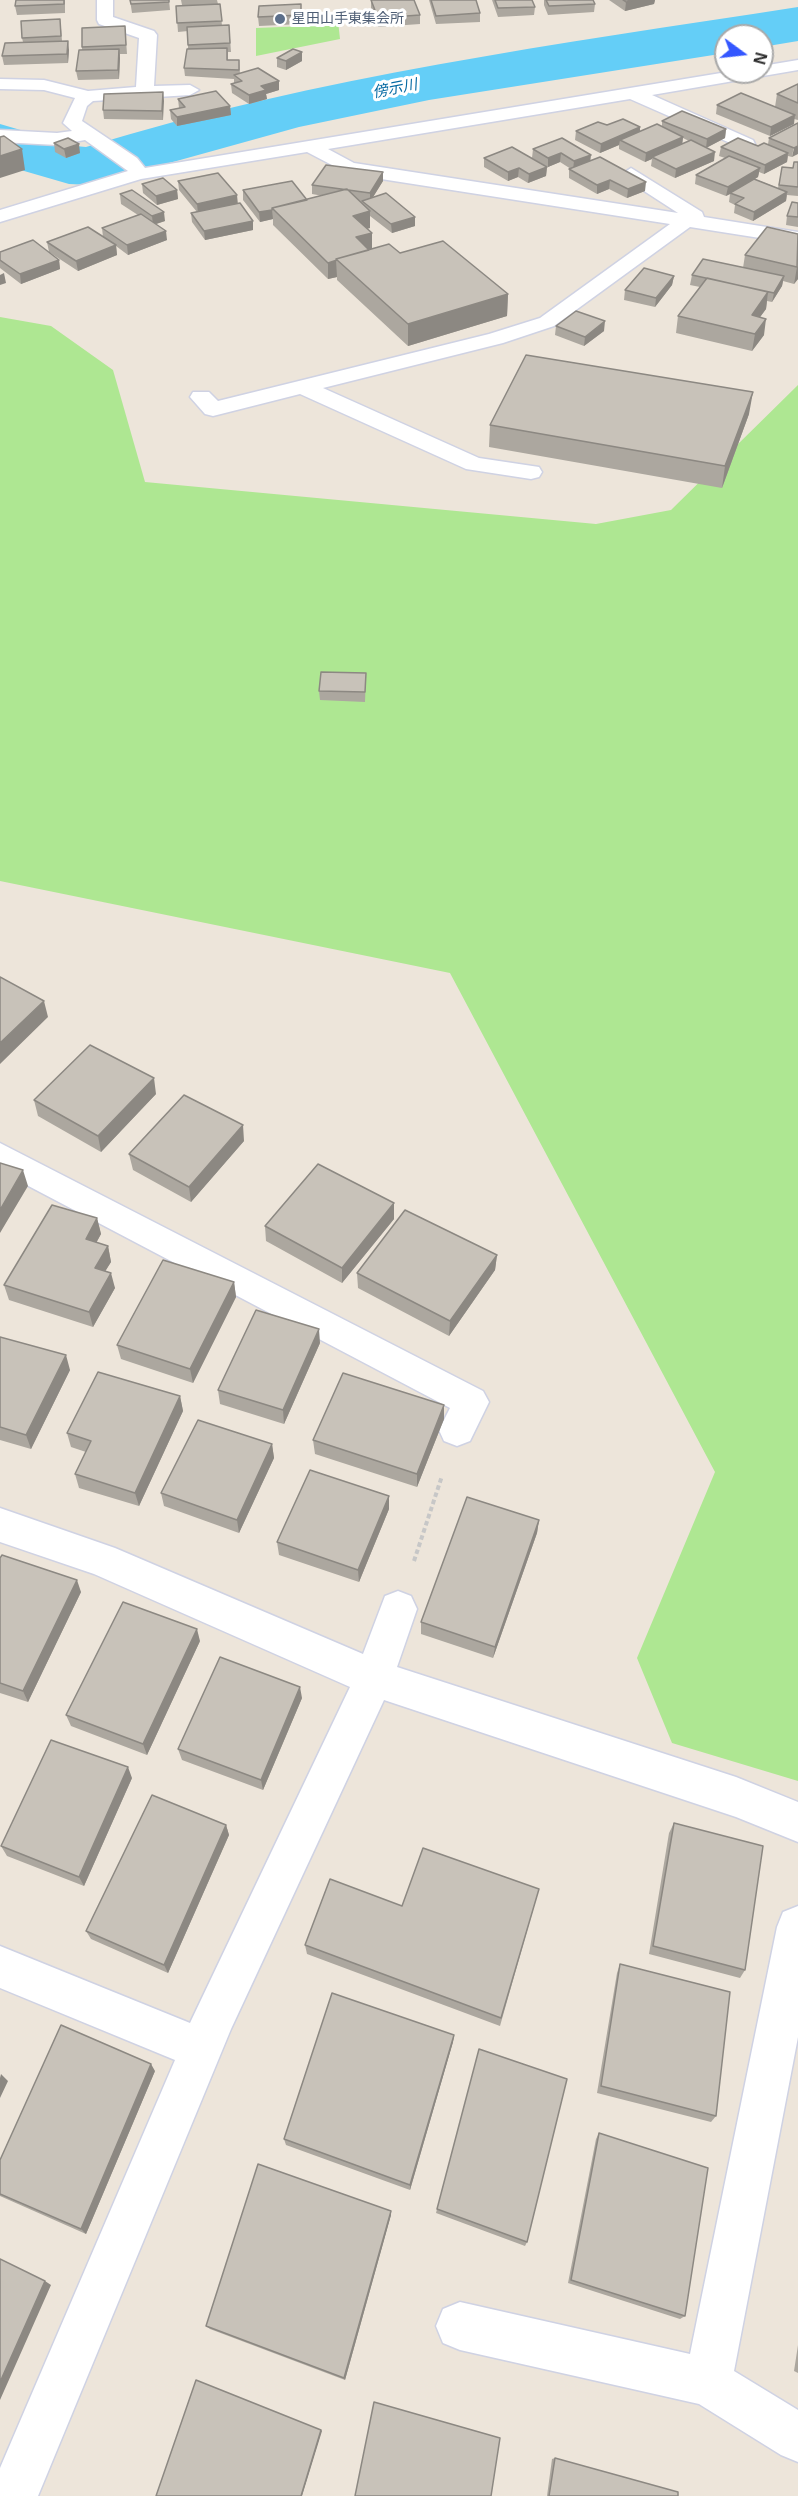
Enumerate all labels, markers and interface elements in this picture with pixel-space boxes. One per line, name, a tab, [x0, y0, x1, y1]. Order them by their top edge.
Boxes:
place label: 星田山手東集会所	[292, 11, 404, 27]
marker: 星田山手東集会所	[273, 12, 287, 26]
north arrow	[714, 24, 774, 84]
text: N	[750, 50, 770, 66]
water label: 傍示川	[371, 76, 419, 102]

